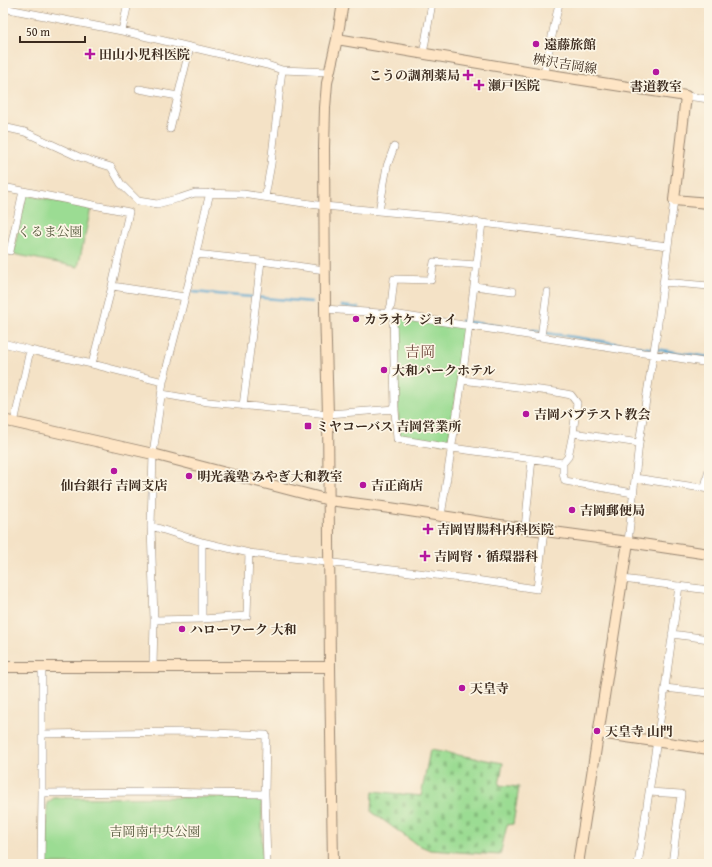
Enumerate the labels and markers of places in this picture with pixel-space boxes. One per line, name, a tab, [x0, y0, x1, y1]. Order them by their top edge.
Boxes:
place label: 遠藤旅館	[544, 35, 596, 54]
marker: 遠藤旅館	[531, 39, 541, 49]
place label: 田山小児科医院	[99, 45, 190, 64]
marker: 田山小児科医院	[84, 48, 96, 60]
place label: こうの調剤薬局	[369, 66, 460, 85]
marker: 書道教室	[651, 67, 661, 77]
marker: こうの調剤薬局	[463, 70, 473, 80]
place label: 瀬戸医院	[488, 76, 540, 95]
place label: 書道教室	[630, 77, 682, 96]
marker: 瀬戸医院	[473, 79, 485, 91]
place label: カラオケ ジョイ	[364, 310, 457, 329]
marker: カラオケ ジョイ	[351, 314, 361, 324]
place label: 大和パークホテル	[392, 361, 495, 380]
marker: 大和パークホテル	[379, 365, 389, 375]
place label: 吉岡バプテスト教会	[534, 405, 650, 424]
marker: 吉岡バプテスト教会	[521, 409, 531, 419]
place label: ミヤコーバス 吉岡営業所	[316, 417, 461, 436]
marker: ミヤコーバス 吉岡営業所	[303, 421, 313, 431]
marker: 仙台銀行 吉岡支店	[109, 466, 119, 476]
place label: 明光義塾 みやぎ大和教室	[197, 467, 343, 486]
marker: 明光義塾 みやぎ大和教室	[184, 471, 194, 481]
place label: 仙台銀行 吉岡支店	[61, 476, 167, 495]
place label: 吉正商店	[371, 476, 423, 495]
marker: 吉正商店	[358, 480, 368, 490]
place label: 吉岡郵便局	[580, 501, 645, 520]
marker: 吉岡郵便局	[567, 505, 577, 515]
place label: 吉岡胃腸科内科医院	[437, 520, 554, 539]
marker: 吉岡胃腸科内科医院	[422, 523, 434, 535]
place label: 吉岡腎・循環器科	[434, 547, 538, 566]
marker: 吉岡腎・循環器科	[419, 550, 431, 562]
place label: ハローワーク 大和	[190, 620, 297, 639]
marker: ハローワーク 大和	[177, 624, 187, 634]
place label: 天皇寺	[470, 679, 509, 698]
marker: 天皇寺	[457, 683, 467, 693]
place label: 天皇寺 山門	[605, 722, 673, 741]
marker: 天皇寺 山門	[592, 726, 602, 736]

